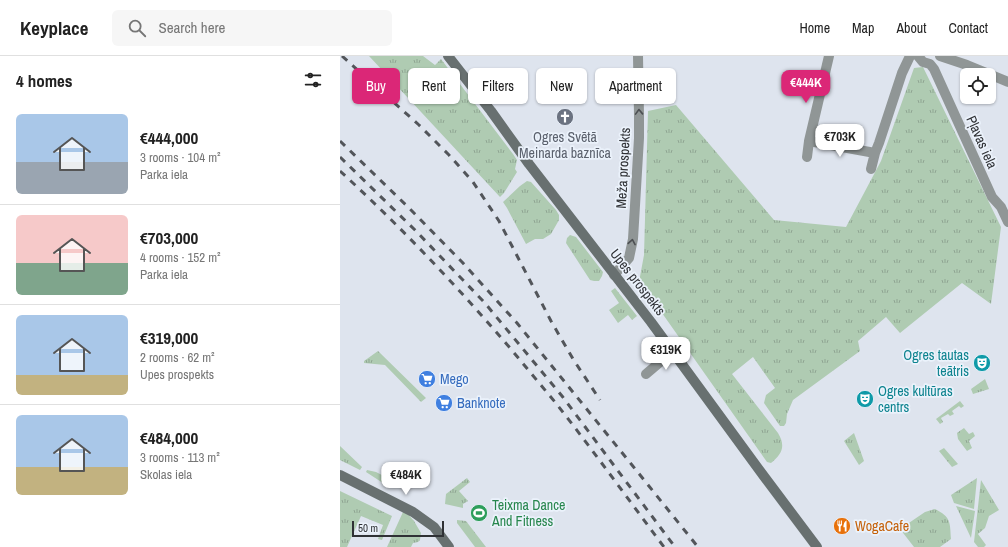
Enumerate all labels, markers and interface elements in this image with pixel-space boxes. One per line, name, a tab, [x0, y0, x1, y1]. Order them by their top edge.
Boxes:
search box	[112, 10, 392, 46]
text: Keyplace	[20, 15, 88, 41]
icon: search	[126, 17, 148, 39]
text: Search here	[158, 17, 225, 38]
text: Home	[799, 19, 830, 37]
text: Map	[852, 19, 874, 37]
text: About	[896, 19, 926, 37]
text: Contact	[948, 19, 988, 37]
chip: Buy	[352, 68, 400, 104]
chip: Rent	[408, 68, 460, 104]
chip: Filters	[468, 68, 528, 104]
chip: New	[536, 68, 587, 104]
chip: Apartment	[595, 68, 676, 104]
map controls	[960, 68, 996, 104]
button: locate	[960, 68, 996, 104]
text: 4 homes	[16, 69, 73, 92]
icon: filters	[302, 69, 324, 91]
pin: €444K	[778, 70, 834, 104]
text: €444K	[790, 74, 822, 91]
church icon: Ogres Svētā Meinarda baznīca	[555, 107, 575, 127]
one-way arrow	[635, 109, 643, 115]
street label: Pļavas iela	[962, 113, 1002, 172]
pin: €703K	[812, 124, 868, 158]
text: €444,000	[140, 126, 198, 149]
street label: Meža prospekts	[612, 127, 634, 209]
place label: Ogres Svētā Meinarda baznīca	[519, 128, 612, 162]
text: €703K	[824, 128, 856, 145]
icon: home	[48, 130, 96, 178]
text: 3 rooms · 104 m²	[140, 149, 221, 166]
text: Parka iela	[140, 166, 188, 183]
text: €703,000	[140, 226, 198, 249]
icon: home	[48, 231, 96, 279]
one-way arrow	[627, 239, 636, 245]
street label: Upes prospekts	[606, 245, 670, 319]
text: 4 rooms · 152 m²	[140, 249, 221, 266]
text: Parka iela	[140, 266, 188, 283]
text: €319,000	[140, 326, 198, 349]
icon: home	[48, 331, 96, 379]
pin: €319K	[638, 337, 694, 371]
text: €319K	[650, 341, 682, 358]
place label: Ogres tautas teātris	[903, 346, 969, 380]
text: 2 rooms · 62 m²	[140, 349, 215, 366]
theatre icon: Ogres tautas teātris	[972, 353, 992, 373]
text: Upes prospekts	[140, 366, 214, 383]
supermarket icon: Mego	[417, 369, 437, 389]
place label: Mego	[440, 370, 469, 388]
place label: Ogres kultūras centrs	[878, 382, 953, 416]
theatre icon: Ogres kultūras centrs	[855, 389, 875, 409]
supermarket icon: Banknote	[434, 393, 454, 413]
place label: Banknote	[457, 394, 506, 412]
text: €484,000	[140, 426, 198, 449]
icon: home	[48, 431, 96, 479]
text: 3 rooms · 113 m²	[140, 449, 220, 466]
pin: €484K	[378, 462, 434, 496]
text: Skolas iela	[140, 466, 192, 483]
text: €484K	[390, 466, 422, 483]
place label: Teixma Dance And Fitness	[491, 496, 565, 530]
sports icon: Teixma Dance And Fitness	[469, 503, 489, 523]
restaurant icon: WogaCafe	[832, 516, 852, 536]
place label: WogaCafe	[855, 517, 909, 535]
scale bar	[352, 519, 444, 538]
text: 50 m	[358, 521, 378, 535]

